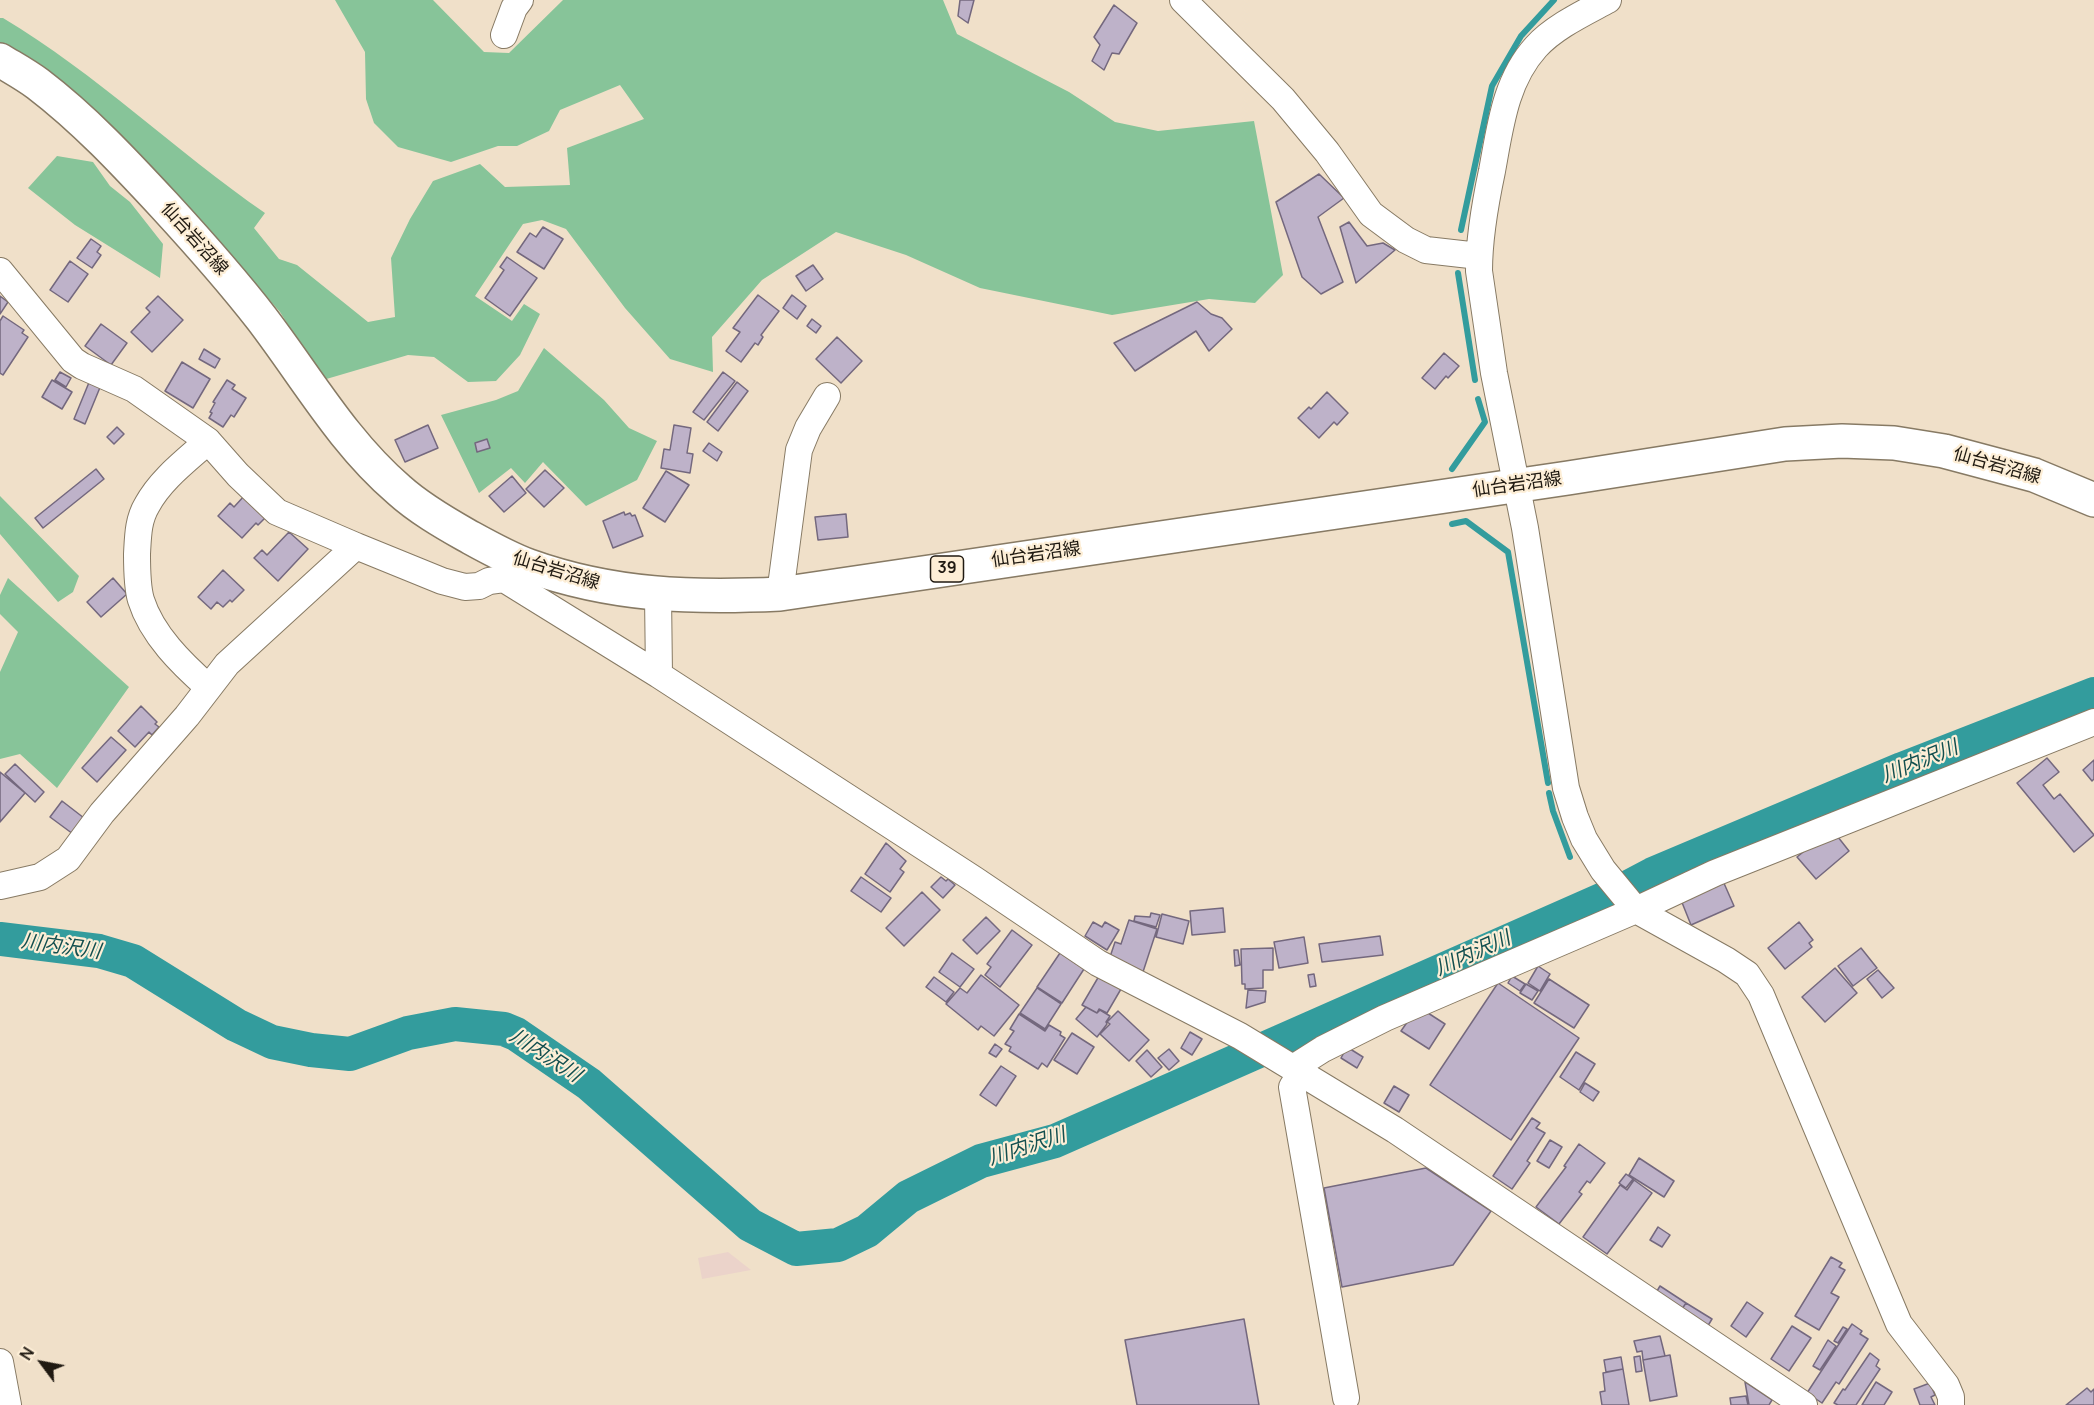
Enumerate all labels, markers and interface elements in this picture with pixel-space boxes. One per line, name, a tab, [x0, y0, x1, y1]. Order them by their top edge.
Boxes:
street label: 仙台岩沼線	[156, 198, 232, 280]
street label: 仙台岩沼線	[1951, 443, 2043, 489]
street label: 仙台岩沼線	[1471, 468, 1563, 502]
street label: 仙台岩沼線	[990, 538, 1082, 572]
street label: 仙台岩沼線	[510, 548, 602, 594]
road number: 39	[930, 556, 964, 582]
water label: 川内沢川	[1878, 736, 1962, 788]
water label: 川内沢川	[1432, 927, 1514, 981]
water label: 川内沢川	[20, 930, 102, 964]
water label: 川内沢川	[505, 1024, 585, 1088]
water label: 川内沢川	[985, 1123, 1069, 1171]
north arrow	[12, 1333, 72, 1393]
text: N	[14, 1343, 39, 1364]

